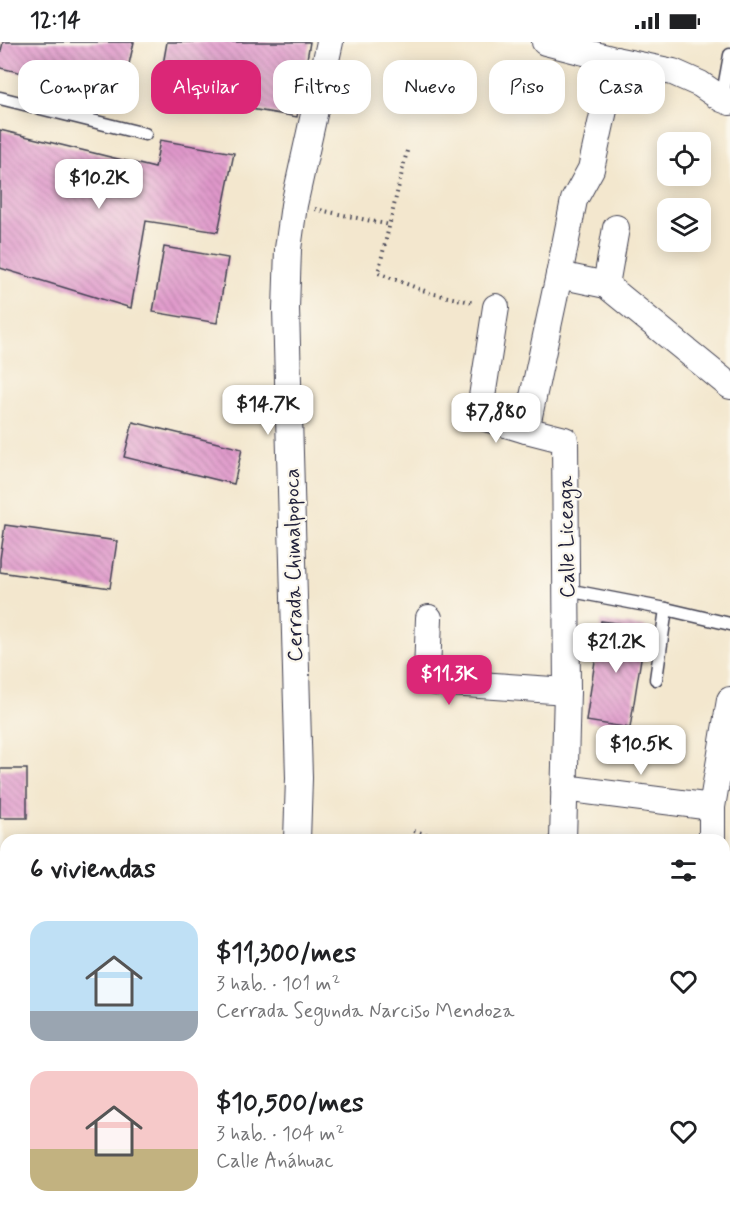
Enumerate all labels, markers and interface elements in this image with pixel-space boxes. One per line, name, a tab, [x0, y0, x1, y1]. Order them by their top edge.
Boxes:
text: 12:14	[30, 7, 81, 35]
chip: Comprar	[18, 60, 139, 114]
chip: Alquilar	[151, 60, 261, 114]
chip: Filtros	[273, 60, 371, 114]
chip: Nuevo	[383, 60, 477, 114]
chip: Piso	[489, 60, 565, 114]
chip: Casa	[577, 60, 665, 114]
map controls	[657, 132, 711, 252]
button: locate	[657, 132, 711, 186]
pin: $10.2K	[50, 159, 148, 210]
text: $10.2K	[69, 165, 129, 192]
button: layers	[657, 198, 711, 252]
pin: $14.7K	[219, 385, 317, 436]
text: $14.7K	[236, 391, 300, 418]
pin: $7,880	[447, 393, 545, 444]
text: $7,880	[465, 399, 527, 426]
street label: Cerrada Chimalpopoca	[278, 468, 310, 662]
street label: Calle Liceaga	[552, 475, 583, 598]
pin: $21.2K	[567, 623, 665, 674]
text: $21.2K	[587, 629, 645, 656]
pin: $11.3K	[400, 655, 498, 706]
text: $11.3K	[421, 661, 477, 688]
pin: $10.5K	[592, 725, 690, 776]
text: $10.5K	[610, 731, 672, 758]
text: 6 viviendas	[30, 853, 156, 887]
icon: filters	[667, 854, 700, 887]
text: $11,300/mes	[216, 937, 356, 971]
icon: home	[78, 945, 150, 1017]
icon: heart	[667, 965, 700, 998]
text: 3 hab. · 101 m²	[216, 971, 340, 998]
text: Cerrada Segunda Narciso Mendoza	[216, 998, 514, 1025]
text: $10,500/mes	[216, 1087, 364, 1121]
icon: home	[78, 1095, 150, 1167]
icon: heart	[667, 1115, 700, 1148]
text: 3 hab. · 104 m²	[216, 1121, 344, 1148]
text: Calle Anáhuac	[216, 1148, 334, 1175]

